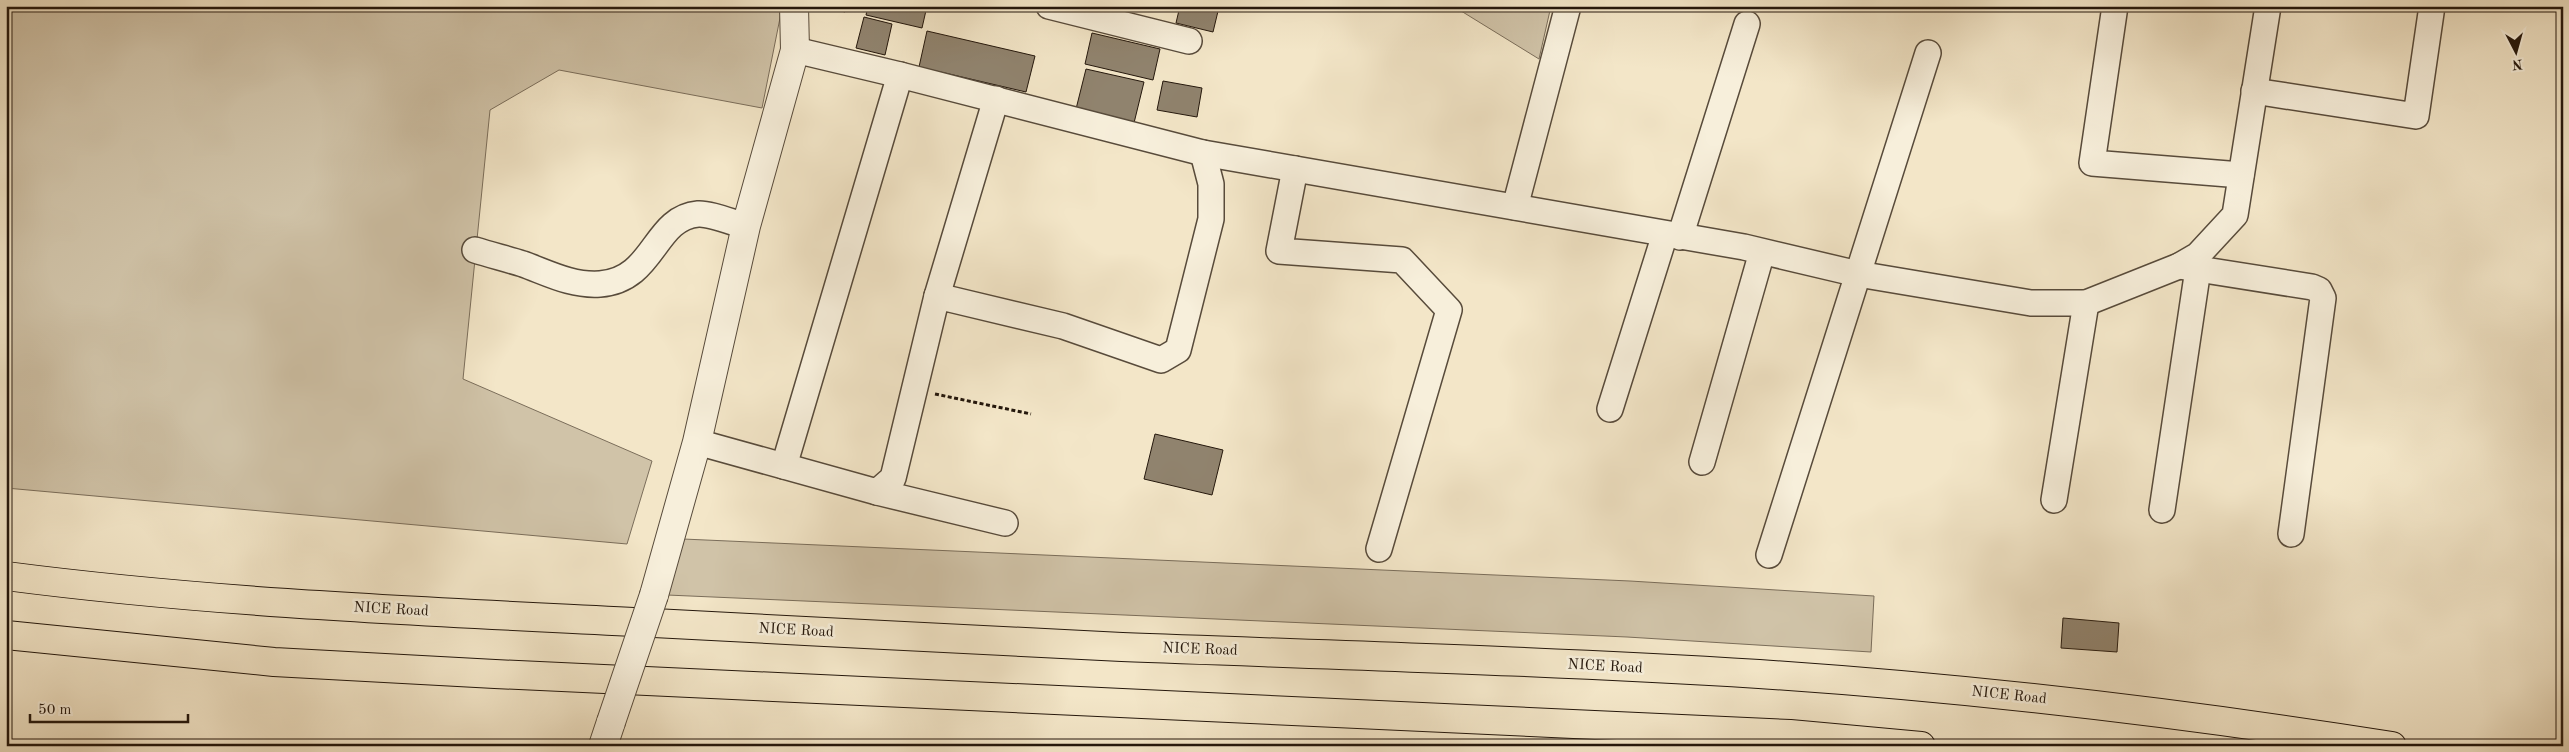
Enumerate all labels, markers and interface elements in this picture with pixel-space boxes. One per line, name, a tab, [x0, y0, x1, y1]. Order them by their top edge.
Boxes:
north arrow	[2492, 28, 2542, 78]
text: N	[2511, 56, 2523, 71]
street label: NICE Road	[353, 601, 429, 619]
street label: NICE Road	[758, 622, 834, 640]
street label: NICE Road	[1162, 641, 1238, 659]
street label: NICE Road	[1567, 658, 1643, 676]
street label: NICE Road	[1971, 685, 2047, 707]
scale bar	[30, 692, 188, 724]
text: 50 m	[38, 703, 72, 718]

